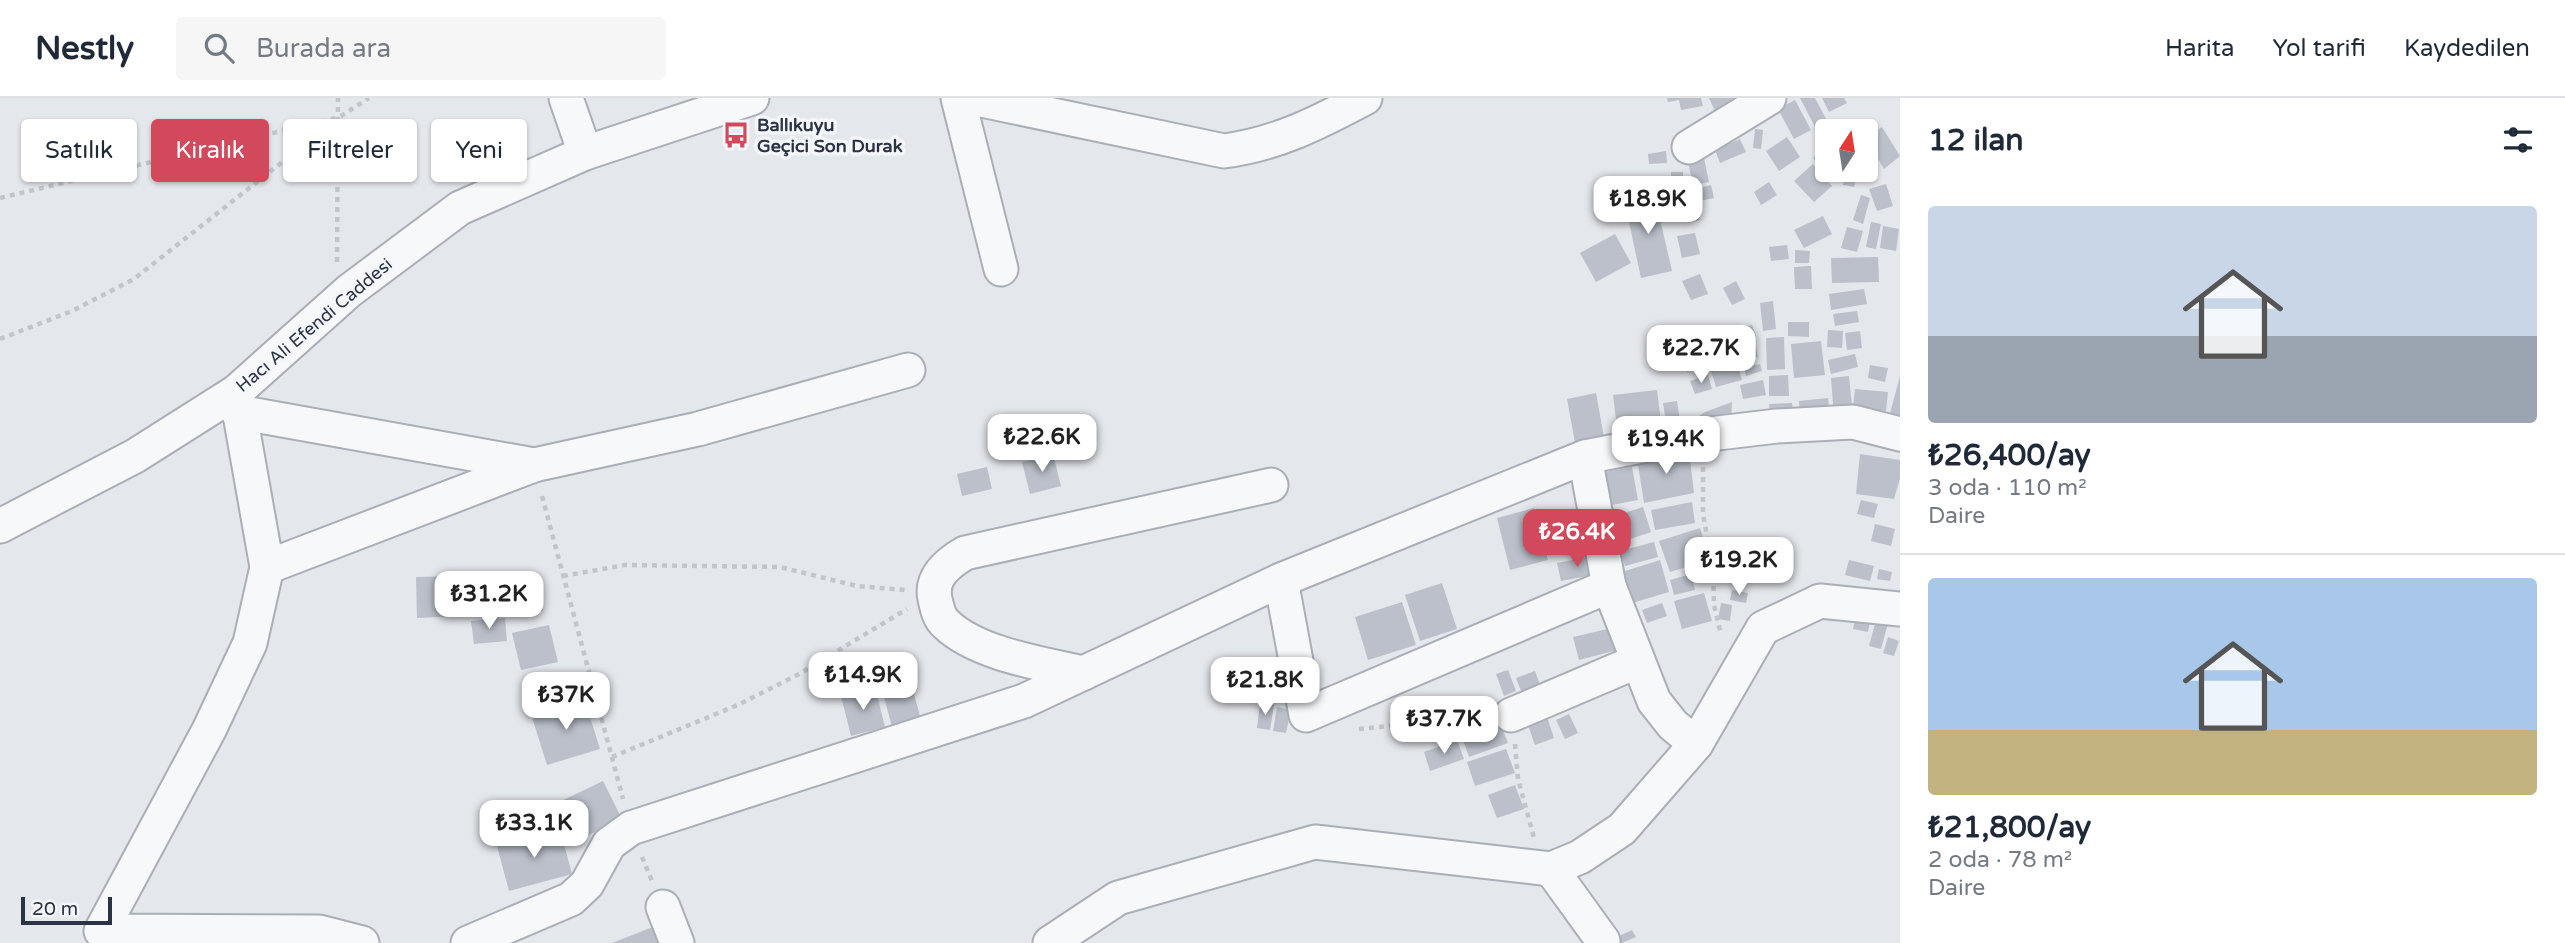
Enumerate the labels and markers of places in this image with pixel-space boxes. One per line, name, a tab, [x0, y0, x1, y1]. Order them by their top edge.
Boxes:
place label: Ballıkuyu Geçici Son Durak	[757, 114, 903, 157]
bus stop icon: Ballıkuyu Geçici Son Durak	[721, 120, 751, 150]
pin: ₺18.9K	[1591, 176, 1705, 236]
pin: ₺22.7K	[1644, 326, 1758, 385]
pin: ₺22.6K	[985, 414, 1099, 474]
pin: ₺19.4K	[1609, 416, 1723, 476]
pin: ₺26.4K	[1520, 510, 1634, 569]
pin: ₺19.2K	[1682, 538, 1796, 597]
pin: ₺31.2K	[432, 572, 546, 631]
pin: ₺14.9K	[806, 652, 920, 712]
pin: ₺21.8K	[1208, 658, 1322, 717]
pin: ₺37K	[525, 672, 607, 732]
pin: ₺37.7K	[1387, 696, 1501, 756]
pin: ₺33.1K	[477, 800, 591, 860]

